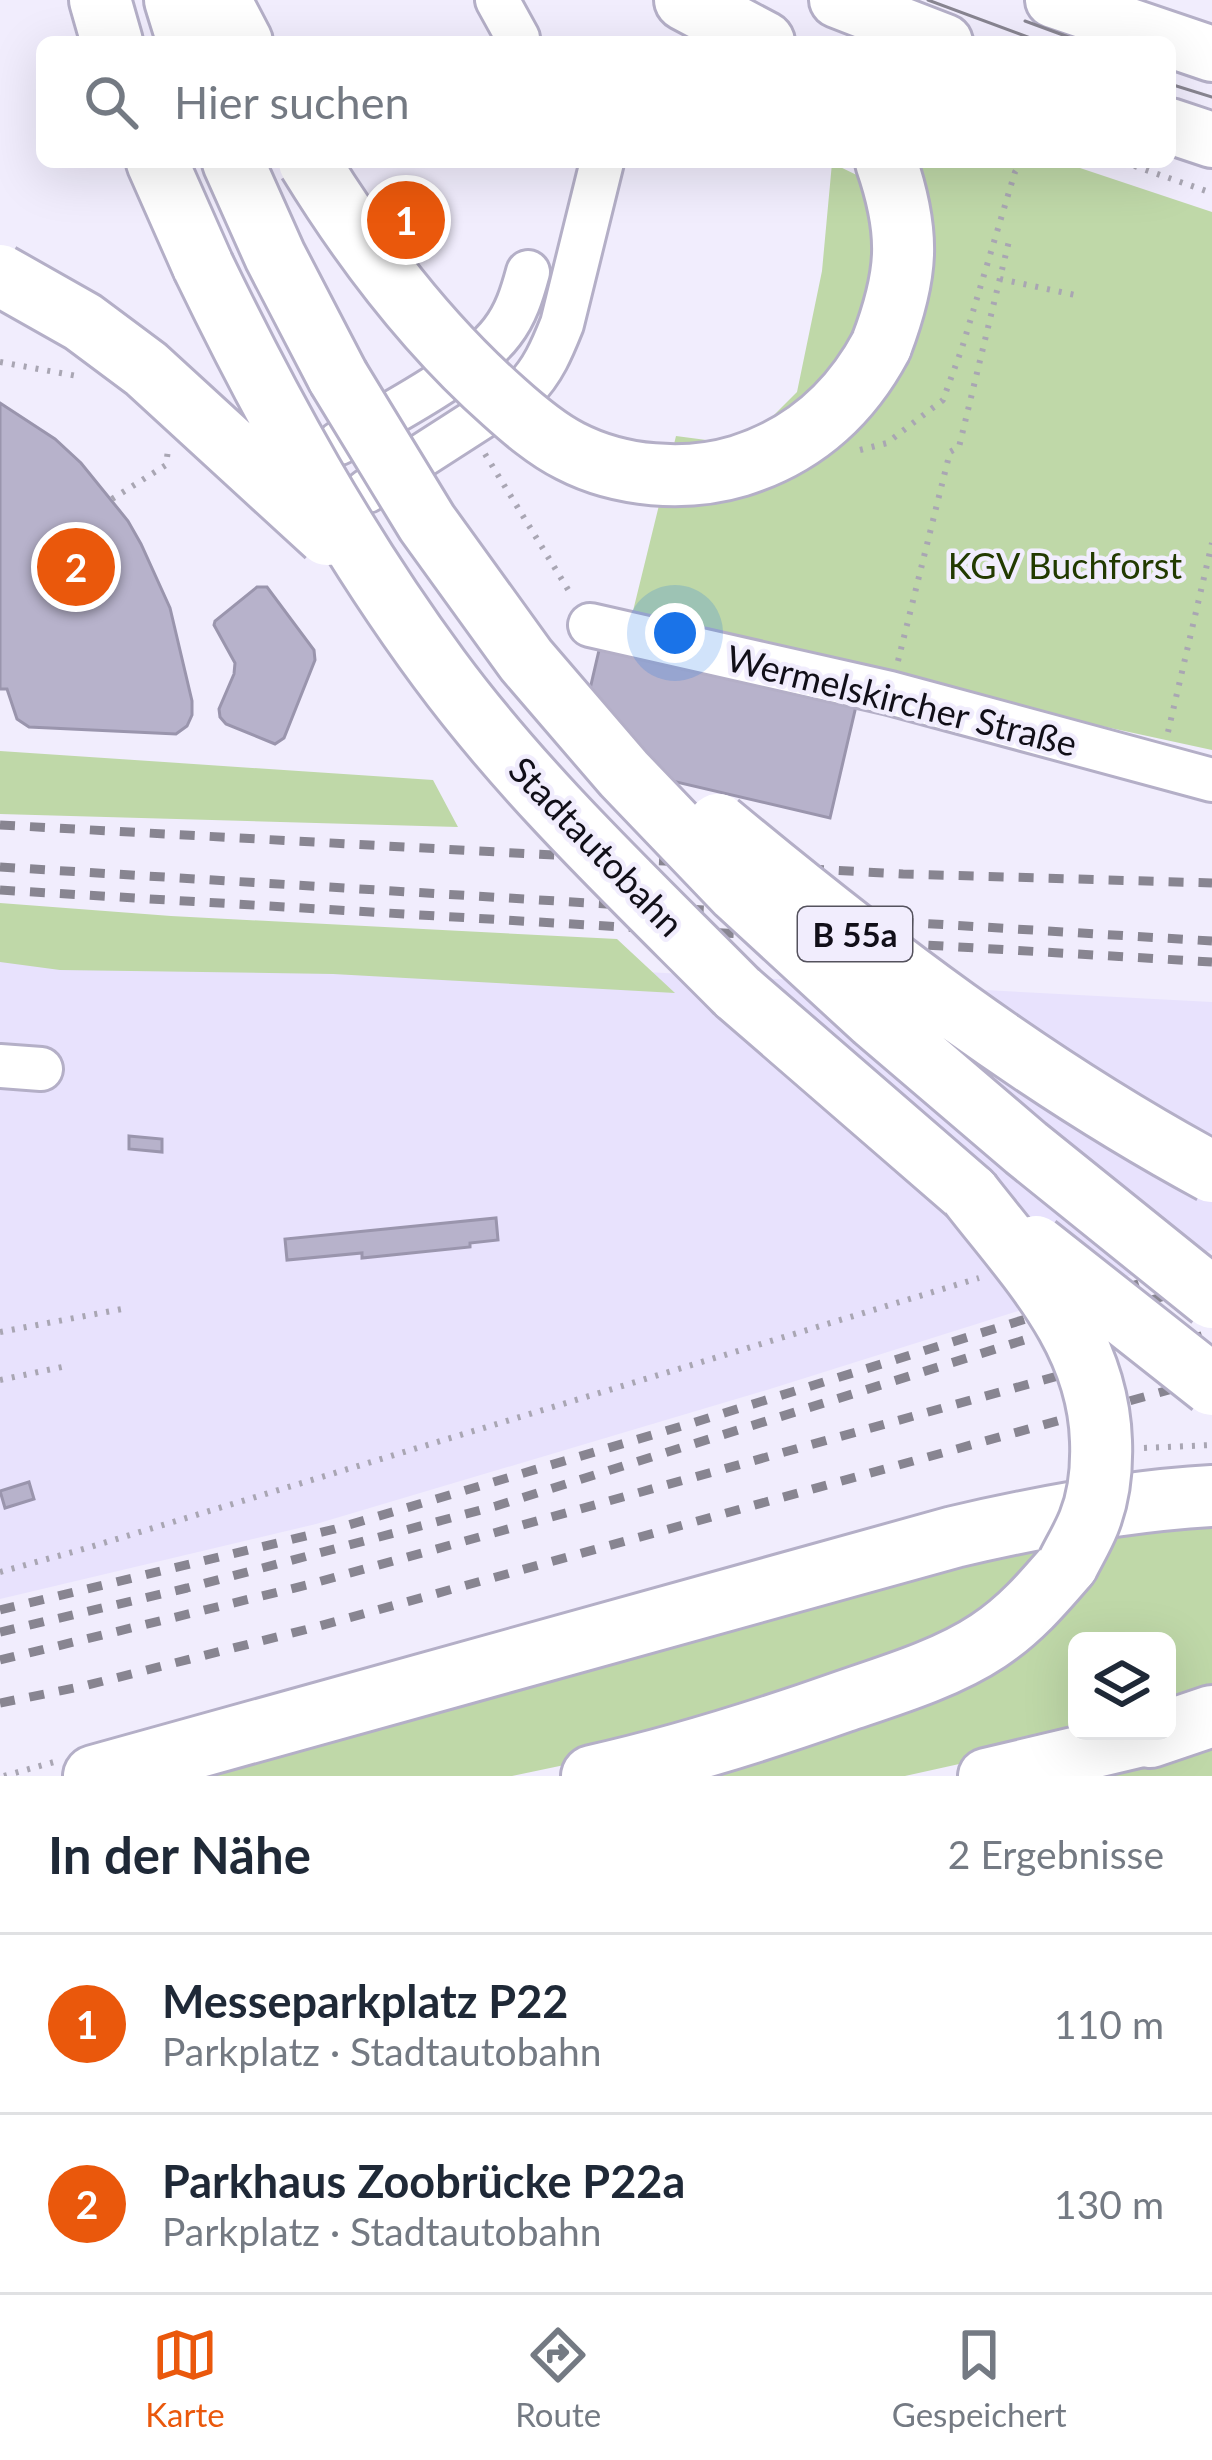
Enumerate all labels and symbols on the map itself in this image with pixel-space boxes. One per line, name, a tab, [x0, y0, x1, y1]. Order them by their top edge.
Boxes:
pin: 1	[367, 175, 445, 265]
pin: 2	[37, 522, 115, 612]
park label: KGV Buchforst	[948, 543, 1182, 587]
your location	[645, 603, 705, 663]
street label: Wermelskircher Straße	[722, 635, 1082, 765]
street label: Stadtautobahn	[501, 747, 693, 945]
road number: B 55a	[798, 907, 912, 961]

